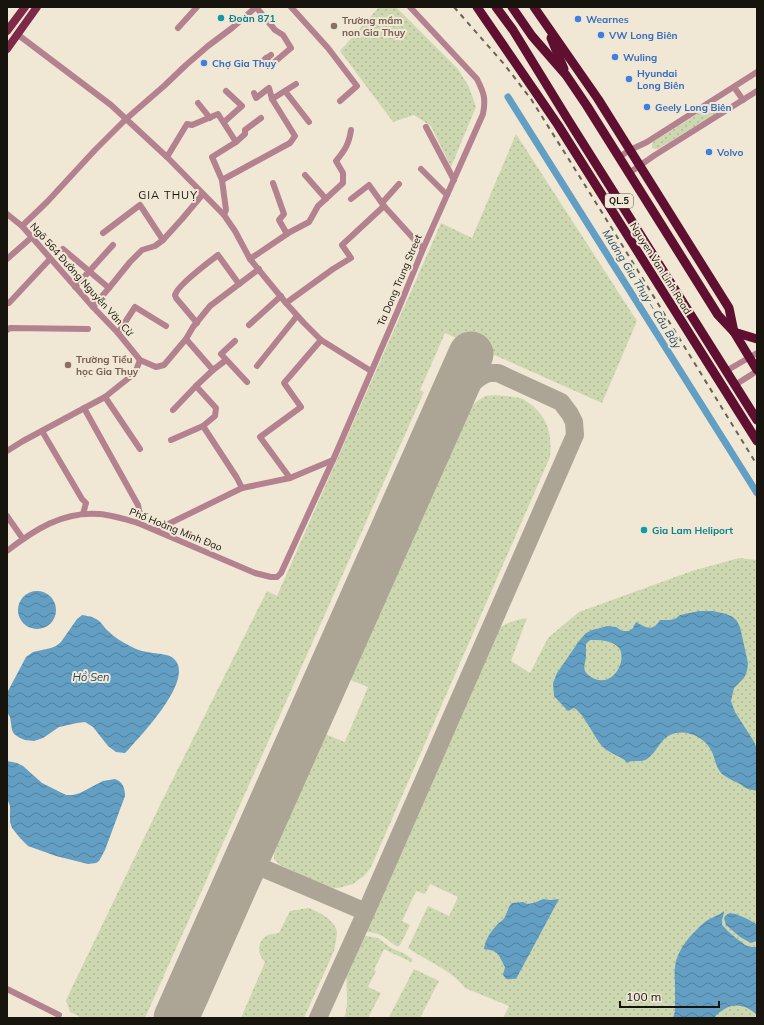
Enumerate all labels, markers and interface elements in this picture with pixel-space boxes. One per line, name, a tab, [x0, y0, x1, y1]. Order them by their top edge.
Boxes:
place label: Đoàn 871	[228, 12, 276, 25]
marker: Đoàn 871	[216, 13, 226, 23]
place label: Wearnes	[586, 13, 629, 26]
place label: Trường mầm non Gia Thụy	[342, 14, 406, 39]
marker: Wearnes	[573, 14, 583, 24]
marker: Trường mầm non Gia Thụy	[329, 21, 339, 31]
place label: VW Long Biên	[608, 29, 678, 42]
marker: VW Long Biên	[596, 30, 606, 40]
place label: Wuling	[623, 51, 657, 64]
marker: Wuling	[610, 52, 620, 62]
place label: Chợ Gia Thụy	[212, 57, 277, 70]
marker: Chợ Gia Thụy	[199, 58, 209, 68]
place label: Hyundai Long Biên	[637, 67, 684, 92]
marker: Hyundai Long Biên	[624, 74, 634, 84]
place label: Geely Long Biên	[655, 101, 732, 114]
marker: Geely Long Biên	[642, 102, 652, 112]
place label: Volvo	[716, 146, 743, 159]
marker: Volvo	[704, 147, 714, 157]
district label: GIA THUỴ	[138, 188, 198, 202]
road number: QL.5	[605, 194, 633, 208]
street label: Ngõ 564 Đường Nguyễn Văn Cừ	[27, 220, 137, 340]
street label: Nguyen Van Linh Road	[627, 220, 694, 317]
water label: Mương Gia Thụy – Cầu Bây	[600, 227, 685, 352]
street label: Ta Dong Trung Street	[374, 232, 425, 328]
place label: Trường Tiểu học Gia Thụy	[76, 353, 139, 378]
marker: Trường Tiểu học Gia Thụy	[63, 360, 73, 370]
street label: Phố Hoàng Minh Đạo	[127, 505, 224, 554]
place label: Gia Lam Heliport	[652, 524, 733, 537]
marker: Gia Lam Heliport	[639, 525, 649, 535]
water label: Hồ Sen	[73, 670, 109, 684]
scale bar	[620, 983, 719, 1009]
text: 100 m	[626, 989, 661, 1004]

